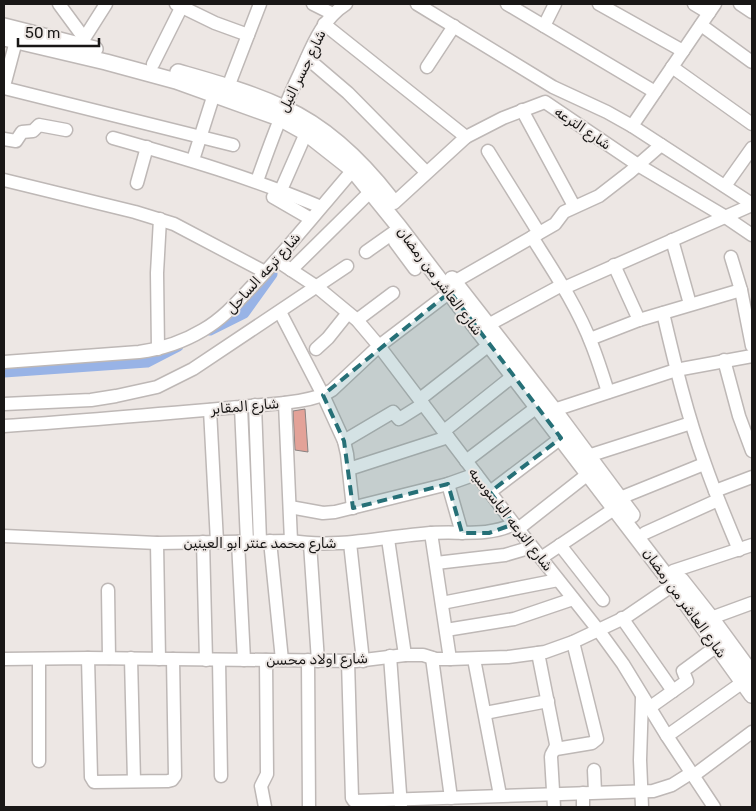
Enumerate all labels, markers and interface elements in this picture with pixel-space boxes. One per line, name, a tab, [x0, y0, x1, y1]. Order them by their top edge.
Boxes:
scale bar	[18, 15, 99, 47]
text: 50 m	[25, 24, 60, 42]
street label: شارع جسر النيل	[275, 27, 332, 116]
street label: شارع الترعه	[550, 103, 614, 155]
street label: شارع العاشر من رمضان	[392, 224, 486, 340]
street label: شارع ترعه الساحل	[222, 229, 306, 319]
street label: شارع المقابر	[209, 395, 280, 420]
street label: شارع الترعه الباسوسيه	[463, 464, 556, 576]
street label: شارع محمد عنتر ابو العينين	[183, 535, 337, 554]
street label: شارع العاشر من رمضان	[637, 545, 730, 663]
street label: شارع اولاد محسن	[266, 650, 368, 671]

